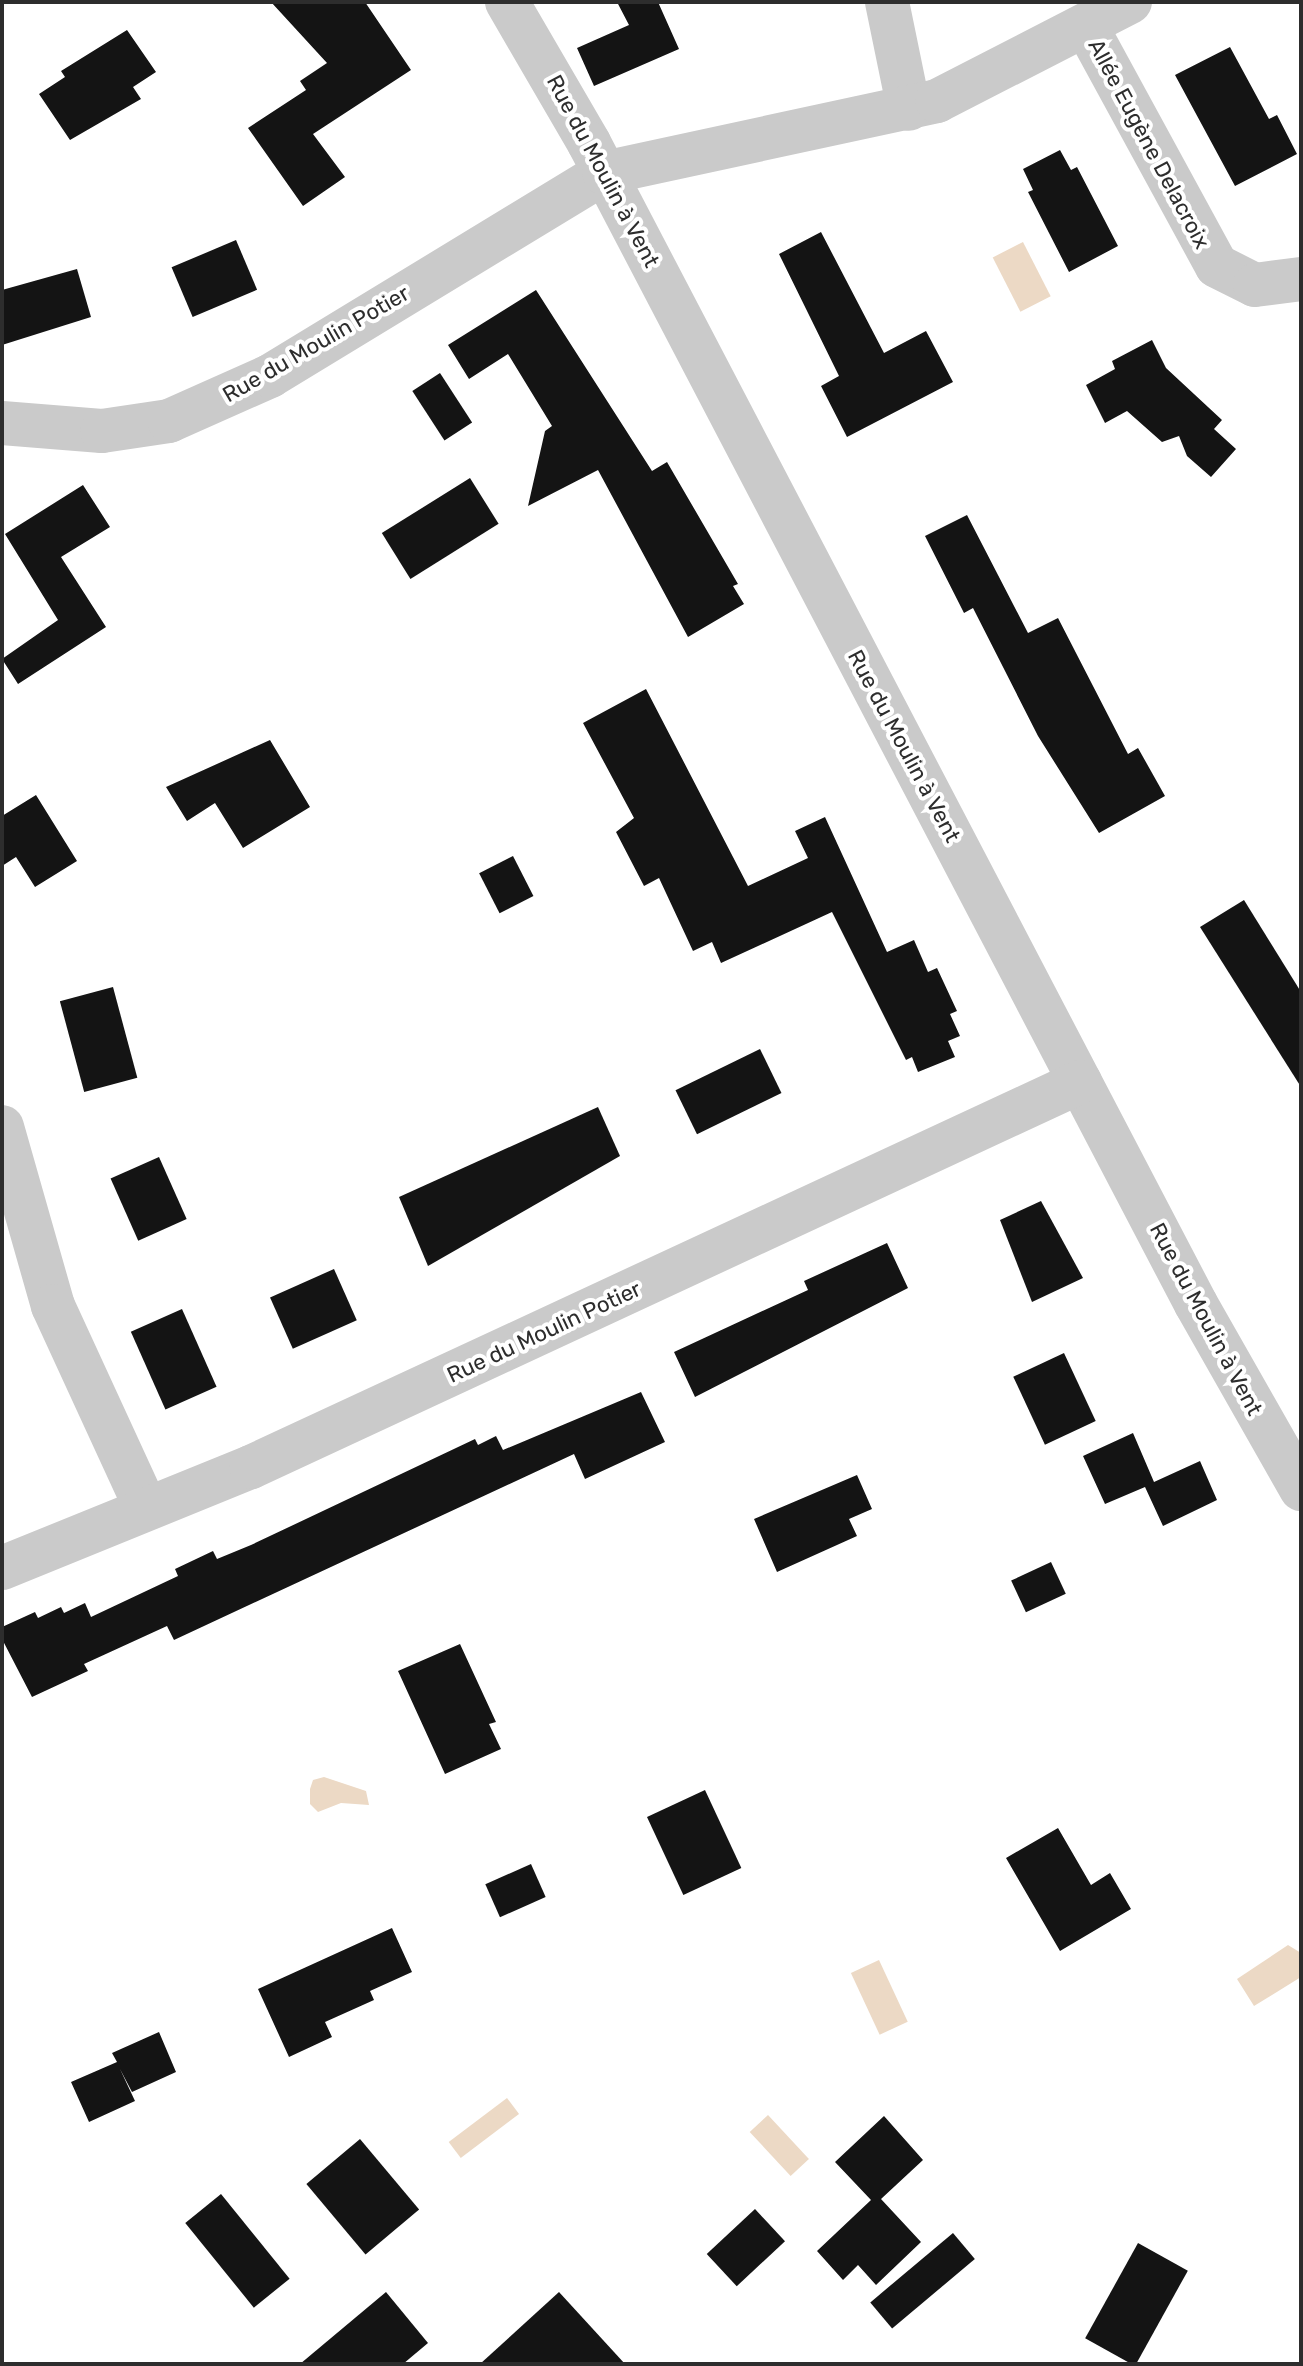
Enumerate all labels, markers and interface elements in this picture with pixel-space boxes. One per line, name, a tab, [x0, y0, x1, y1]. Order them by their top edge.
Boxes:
street label: Allée Eugène Delacroix	[1083, 35, 1215, 253]
street label: Rue du Moulin à Vent	[541, 70, 665, 272]
street label: Rue du Moulin Potier	[218, 280, 414, 408]
street label: Rue du Moulin à Vent	[842, 645, 966, 847]
street label: Rue du Moulin à Vent	[1144, 1218, 1268, 1420]
street label: Rue du Moulin Potier	[443, 1275, 645, 1389]

